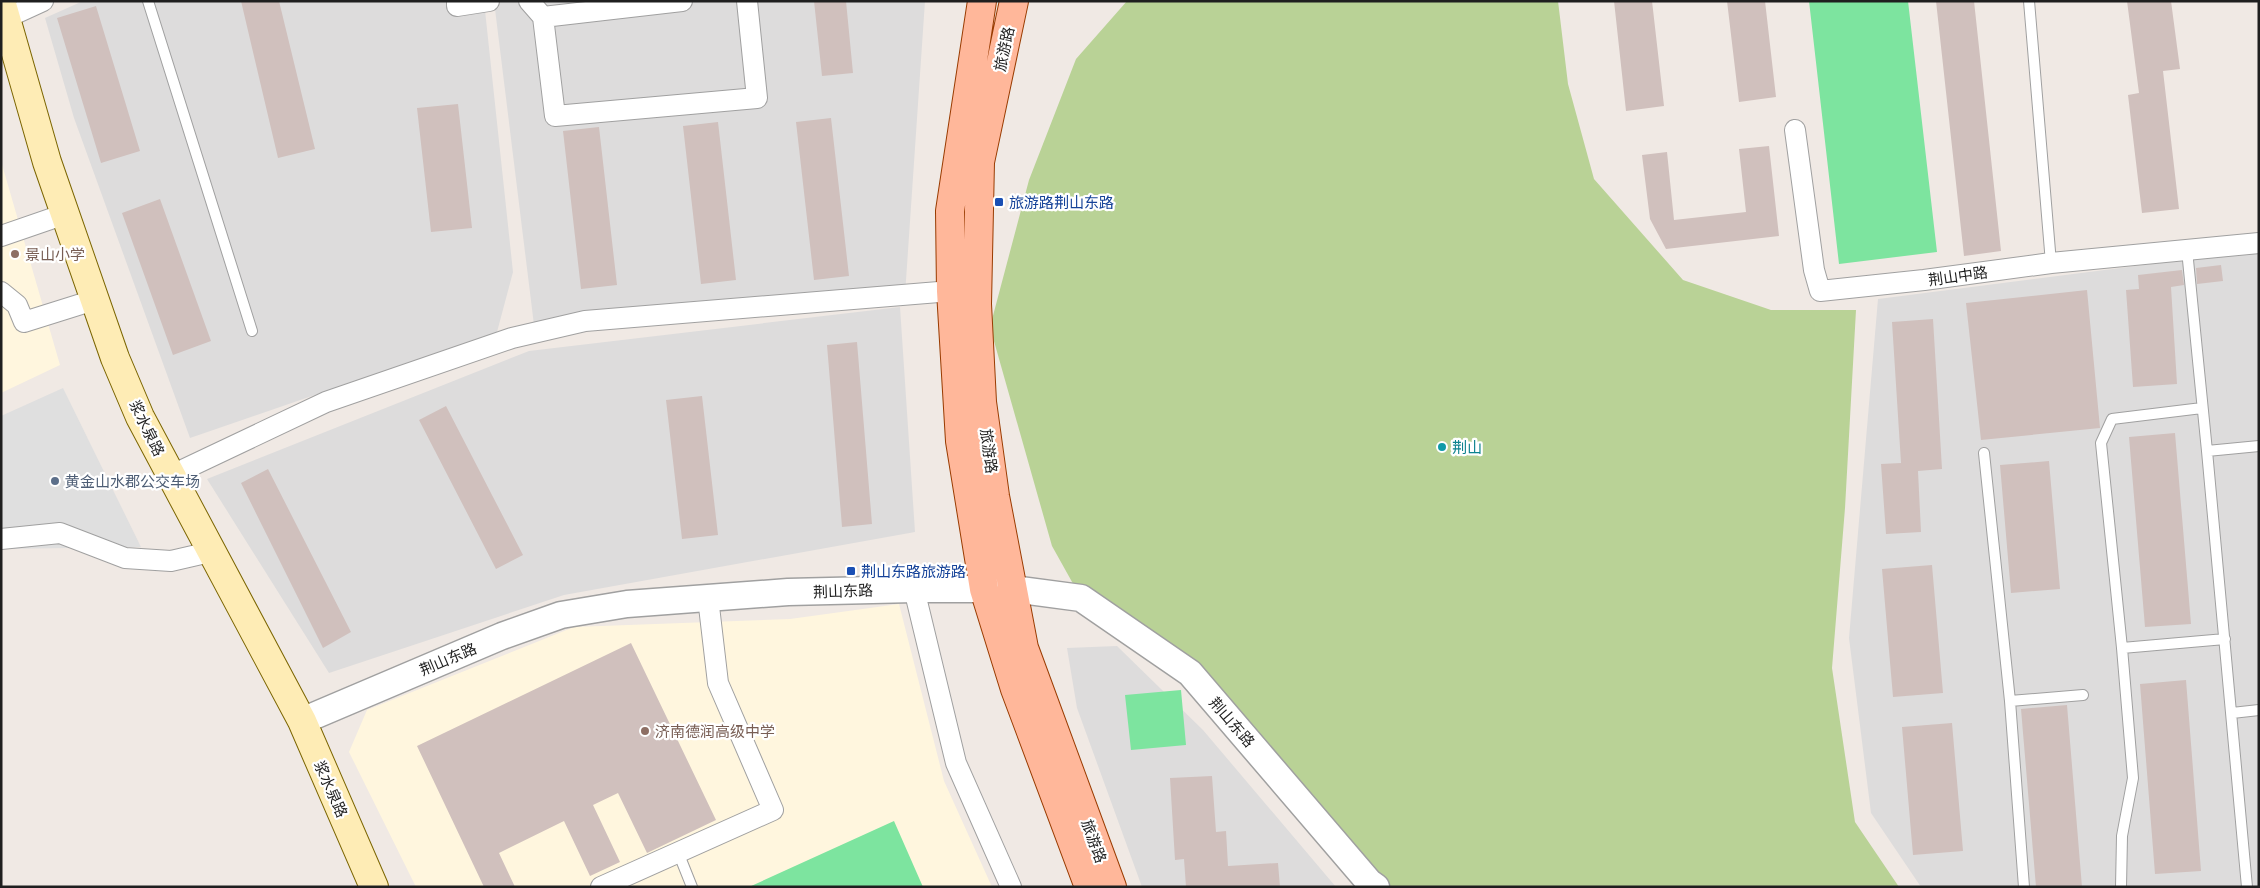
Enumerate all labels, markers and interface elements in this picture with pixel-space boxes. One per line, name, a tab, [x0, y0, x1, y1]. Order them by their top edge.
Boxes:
street label: 旅游路	[990, 25, 1018, 73]
place label: 旅游路荆山东路	[1009, 193, 1114, 212]
marker: 旅游路荆山东路	[993, 196, 1005, 208]
place label: 景山小学	[25, 245, 85, 264]
marker: 景山小学	[9, 248, 21, 260]
street label: 荆山中路	[1927, 262, 1989, 290]
street label: 浆水泉路	[125, 397, 169, 459]
street label: 旅游路	[976, 427, 1002, 475]
place label: 荆山	[1452, 438, 1482, 457]
marker: 荆山	[1436, 441, 1448, 453]
place label: 黄金山水郡公交车场	[65, 472, 200, 491]
marker: 黄金山水郡公交车场	[49, 475, 61, 487]
place label: 荆山东路旅游路	[861, 562, 966, 581]
marker: 荆山东路旅游路	[845, 565, 857, 577]
street label: 荆山东路	[813, 580, 873, 602]
street label: 荆山东路	[417, 639, 479, 679]
street label: 荆山东路	[1205, 693, 1259, 751]
place label: 济南德润高级中学	[655, 722, 775, 741]
marker: 济南德润高级中学	[639, 725, 651, 737]
street label: 浆水泉路	[310, 758, 352, 820]
street label: 旅游路	[1077, 817, 1111, 865]

